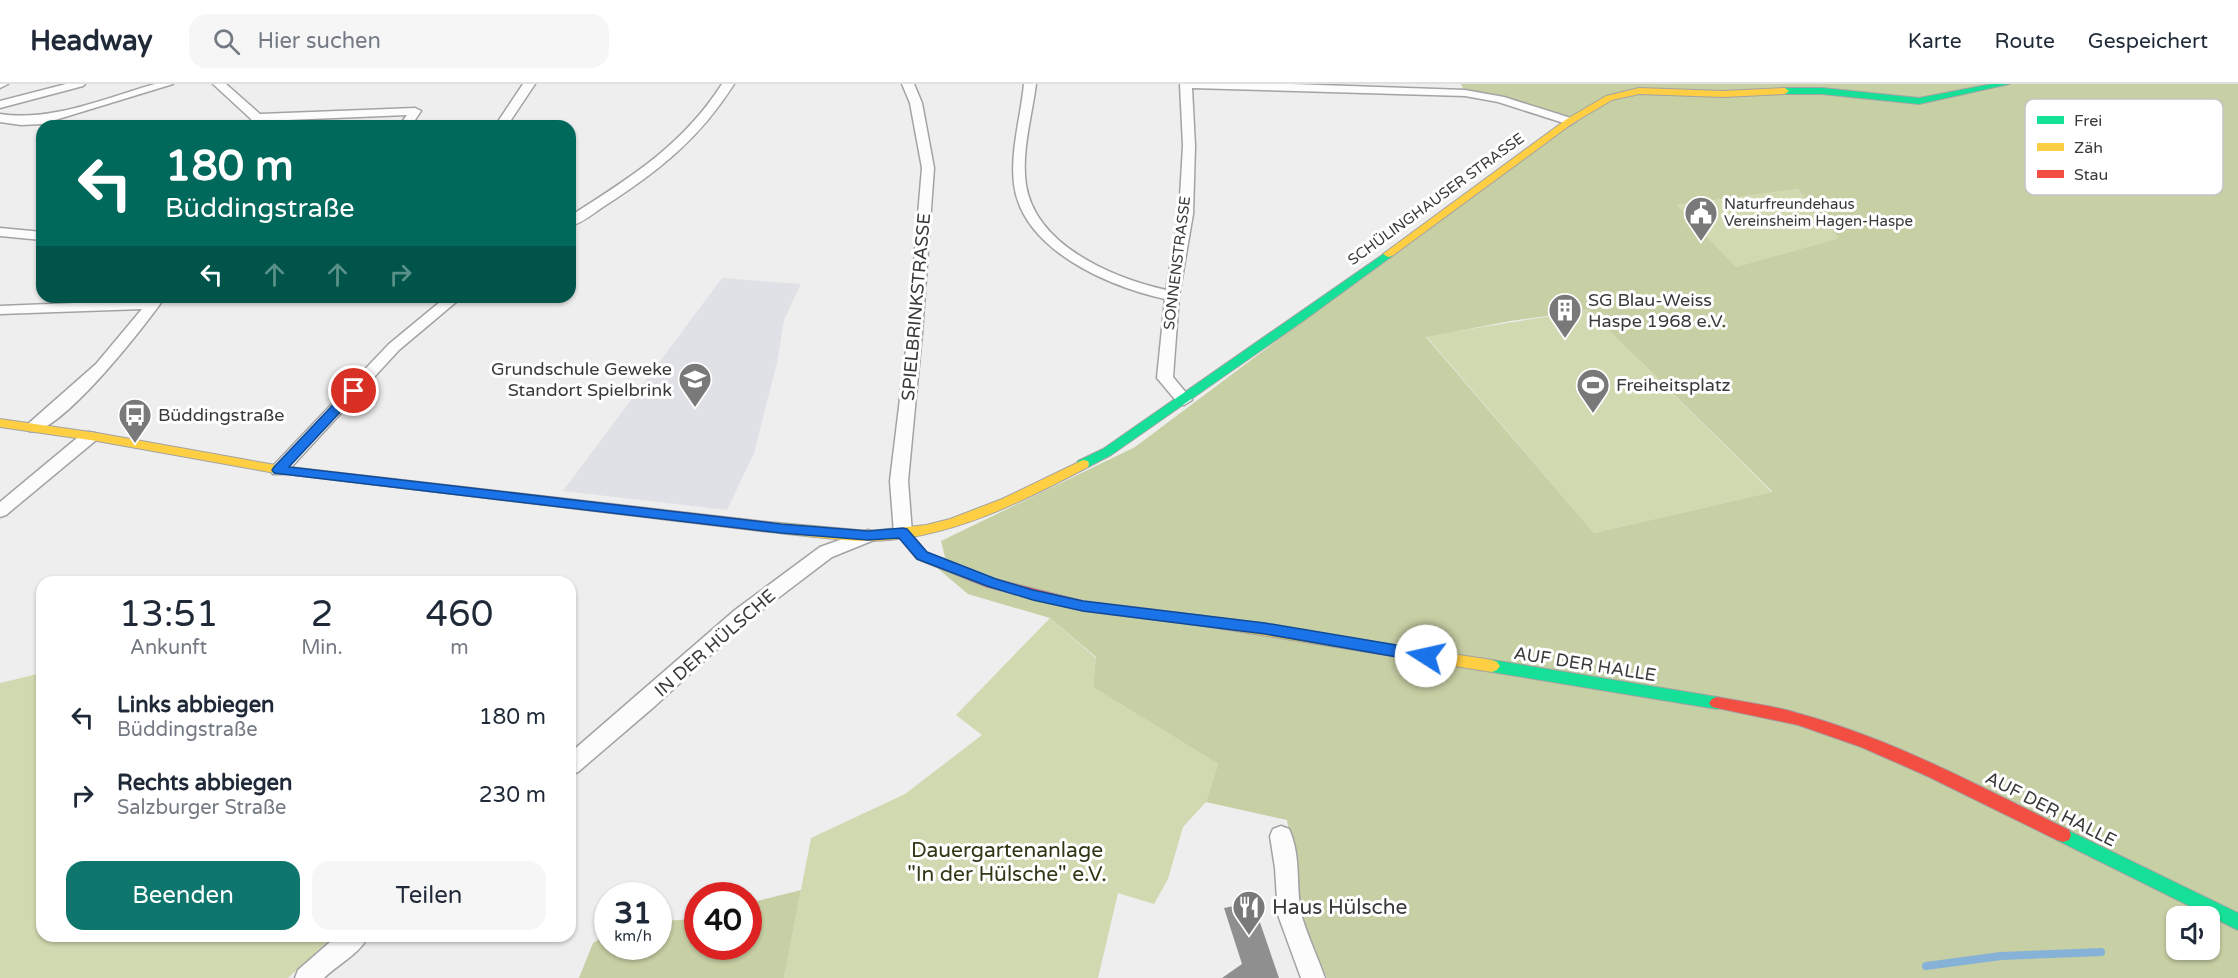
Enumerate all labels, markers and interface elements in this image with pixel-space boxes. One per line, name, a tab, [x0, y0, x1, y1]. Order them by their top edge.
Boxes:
search box	[189, 14, 609, 68]
text: Headway	[30, 24, 153, 58]
icon: search	[210, 25, 243, 58]
text: Hier suchen	[258, 28, 381, 54]
text: Karte	[1908, 29, 1962, 54]
text: Route	[1995, 29, 2055, 54]
text: Gespeichert	[2088, 29, 2208, 54]
legend	[2025, 99, 2223, 195]
text: Frei	[2074, 111, 2102, 131]
street label: SCHÜLINGHAUSER STRASSE	[1344, 129, 1528, 269]
text: Zäh	[2074, 138, 2103, 158]
text: 180 m	[165, 141, 294, 192]
icon: left	[66, 144, 144, 222]
text: Stau	[2074, 165, 2108, 185]
text: Büddingstraße	[165, 192, 355, 225]
street label: SONNENSTRASSE	[1160, 195, 1194, 331]
public building icon: Naturfreundehaus Vereinsheim Hagen-Haspe	[1683, 195, 1719, 242]
place label: Naturfreundehaus Vereinsheim Hagen-Haspe	[1724, 195, 1913, 230]
street label: SPIELBRINKSTRASSE	[897, 212, 935, 402]
icon: left	[195, 258, 228, 291]
icon: ahead	[258, 258, 291, 291]
icon: ahead	[321, 258, 354, 291]
icon: right	[384, 258, 417, 291]
place label: SG Blau-Weiss Haspe 1968 e.V.	[1588, 289, 1726, 332]
building icon: SG Blau-Weiss Haspe 1968 e.V.	[1547, 292, 1583, 339]
place label: Grundschule Geweke Standort Spielbrink	[491, 358, 672, 401]
school or university icon: Grundschule Geweke Standort Spielbrink	[677, 361, 713, 408]
pin	[328, 365, 379, 416]
sports icon: Freiheitsplatz	[1575, 367, 1611, 414]
icon: arrive	[337, 374, 370, 407]
place label: Freiheitsplatz	[1616, 374, 1731, 396]
bus stop icon: Büddingstraße	[117, 397, 153, 444]
place label: Büddingstraße	[158, 404, 284, 426]
street label: IN DER HÜLSCHE	[650, 584, 780, 702]
text: 13:51	[119, 593, 219, 636]
text: 2	[311, 593, 333, 636]
text: 460	[425, 593, 493, 636]
position arrow	[1394, 624, 1458, 688]
text: Ankunft	[130, 636, 207, 660]
text: Min.	[301, 636, 343, 660]
text: m	[450, 636, 469, 660]
street label: AUF DER HALLE	[1512, 642, 1658, 686]
text: Links abbiegen	[117, 692, 275, 718]
icon: left	[66, 701, 99, 734]
text: 180 m	[479, 704, 546, 730]
text: Büddingstraße	[117, 718, 257, 742]
street label: AUF DER HALLE	[1982, 766, 2120, 852]
text: Rechts abbiegen	[117, 770, 292, 796]
icon: right	[66, 779, 99, 812]
text: 230 m	[479, 782, 546, 808]
text: Salzburger Straße	[117, 796, 286, 820]
park label: Dauergartenanlage "In der Hülsche" e.V.	[907, 838, 1107, 887]
button: Beenden	[66, 861, 300, 930]
button: Teilen	[312, 861, 546, 930]
speed limit sign: 40	[684, 882, 762, 960]
restaurant icon: Haus Hülsche	[1231, 889, 1267, 936]
text: 31	[614, 895, 652, 932]
place label: Haus Hülsche	[1272, 895, 1408, 920]
map controls	[2166, 906, 2220, 960]
button: sound	[2166, 906, 2220, 960]
text: km/h	[614, 927, 652, 945]

